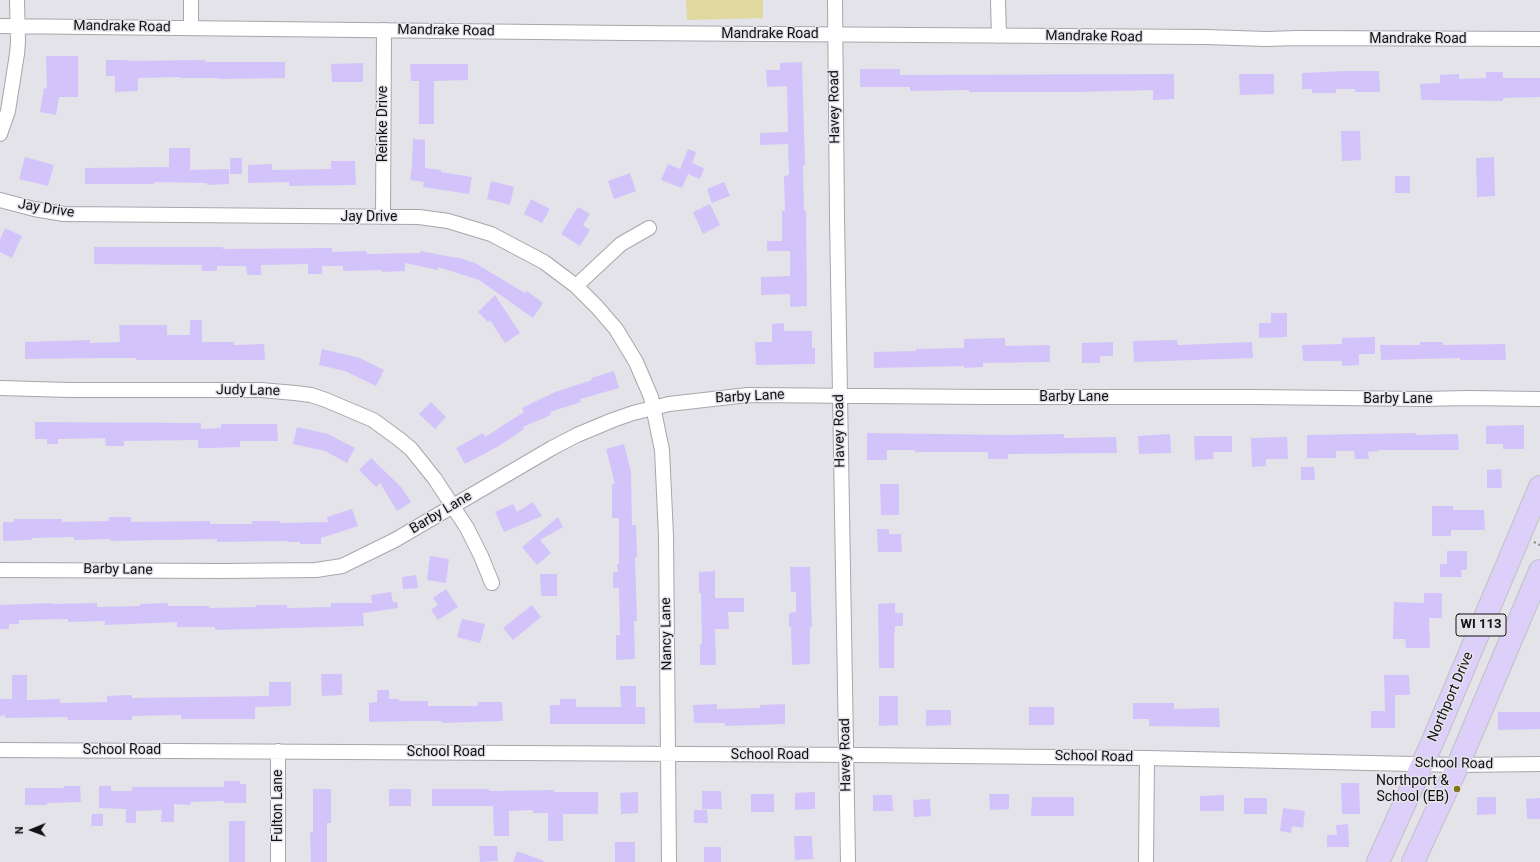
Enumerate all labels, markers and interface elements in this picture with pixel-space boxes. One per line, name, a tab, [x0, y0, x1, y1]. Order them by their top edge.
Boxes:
street label: Mandrake Road	[73, 18, 171, 36]
street label: Mandrake Road	[397, 22, 495, 40]
street label: Mandrake Road	[721, 26, 819, 42]
street label: Mandrake Road	[1045, 28, 1143, 46]
street label: Mandrake Road	[1369, 31, 1467, 47]
street label: Havey Road	[826, 70, 844, 144]
street label: Reinke Drive	[375, 86, 391, 162]
street label: Jay Drive	[17, 196, 75, 222]
street label: Jay Drive	[341, 209, 397, 225]
street label: Judy Lane	[216, 382, 280, 400]
street label: Barby Lane	[715, 387, 785, 407]
street label: Barby Lane	[1039, 389, 1109, 405]
street label: Barby Lane	[1363, 391, 1433, 407]
street label: Havey Road	[831, 394, 849, 468]
street label: Barby Lane	[407, 488, 475, 538]
street label: Barby Lane	[83, 561, 153, 579]
street label: Nancy Lane	[658, 597, 676, 671]
road number: WI 113	[1456, 614, 1506, 636]
street label: Northport Drive	[1425, 650, 1477, 744]
street label: Havey Road	[837, 718, 855, 792]
street label: School Road	[83, 742, 161, 758]
street label: School Road	[407, 744, 485, 760]
street label: School Road	[731, 747, 809, 763]
street label: School Road	[1055, 748, 1133, 766]
street label: School Road	[1415, 755, 1493, 773]
street label: Fulton Lane	[270, 770, 286, 842]
place label: Northport & School (EB)	[1376, 773, 1449, 806]
marker: Northport & School (EB)	[1452, 784, 1462, 794]
north arrow	[12, 810, 52, 850]
text: N	[13, 826, 26, 834]

